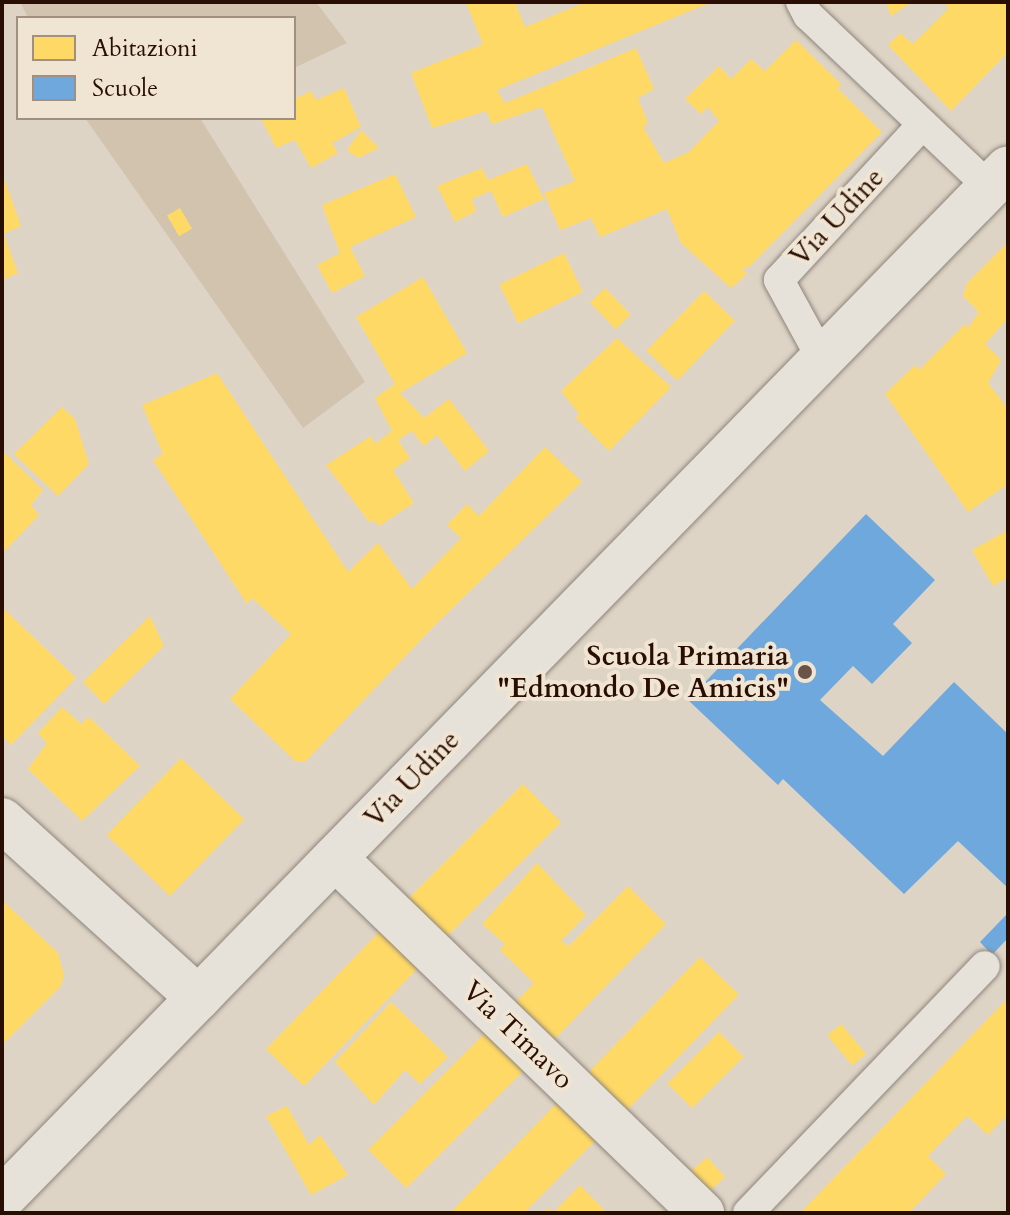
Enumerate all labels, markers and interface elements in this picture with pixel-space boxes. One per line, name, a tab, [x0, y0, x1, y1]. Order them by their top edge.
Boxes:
legend	[16, 16, 296, 120]
text: Abitazioni	[92, 32, 198, 65]
text: Scuole	[92, 72, 158, 105]
street label: Via Udine	[783, 161, 891, 273]
place label: Scuola Primaria "Edmondo De Amicis"	[497, 639, 789, 705]
marker: Scuola Primaria "Edmondo De Amicis"	[796, 663, 814, 681]
street label: Via Udine	[357, 723, 467, 835]
street label: Via Timavo	[455, 974, 581, 1096]

